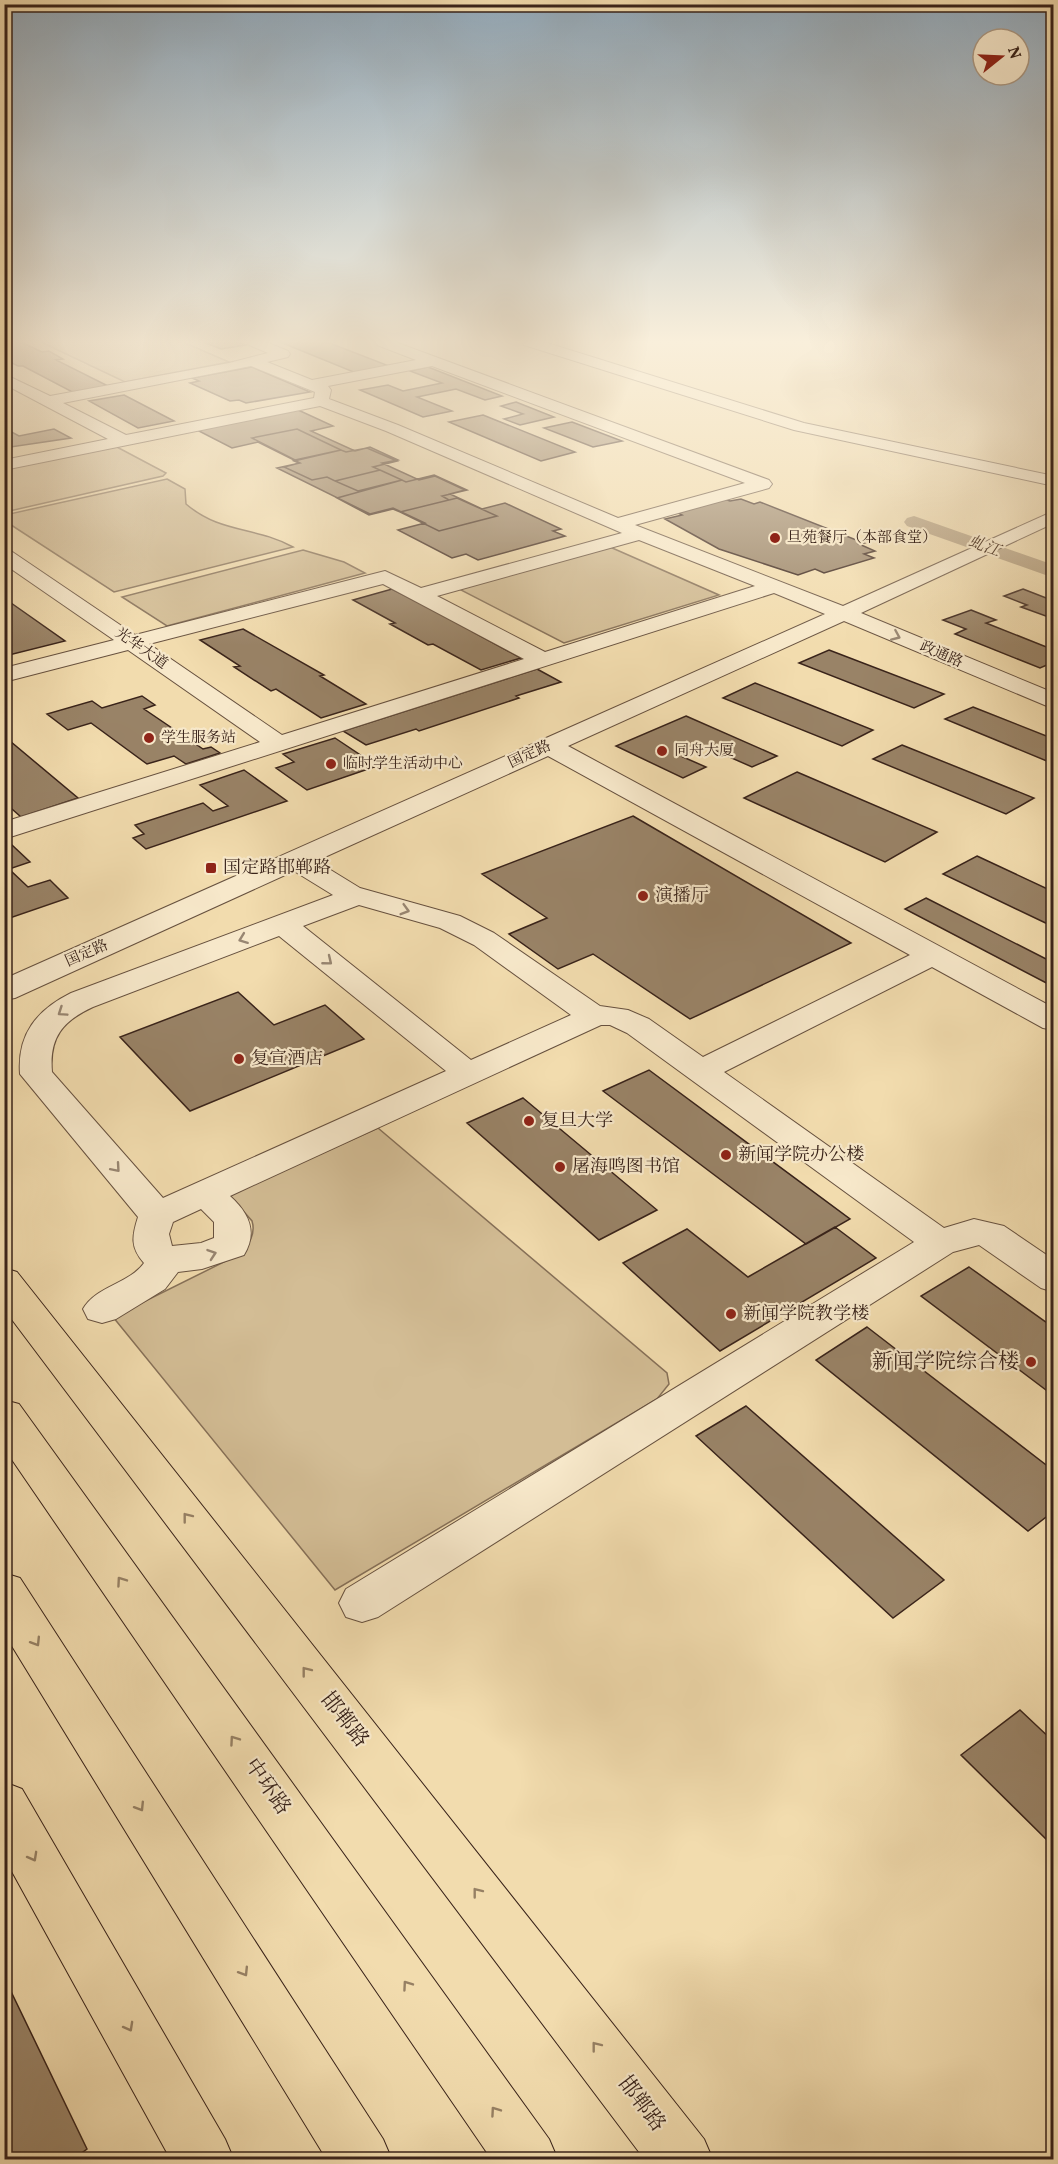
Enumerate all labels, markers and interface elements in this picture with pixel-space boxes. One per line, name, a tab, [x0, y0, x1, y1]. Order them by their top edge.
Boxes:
north arrow	[971, 27, 1031, 87]
text: N	[1001, 44, 1026, 62]
place label: 旦苑餐厅（本部食堂）	[787, 528, 937, 549]
marker: 旦苑餐厅（本部食堂）	[768, 531, 782, 545]
water label: 虬江	[965, 531, 1005, 563]
street label: 光华大道	[110, 623, 172, 675]
one-way arrow	[890, 629, 901, 641]
street label: 政通路	[916, 637, 966, 673]
place label: 学生服务站	[161, 728, 236, 749]
marker: 学生服务站	[142, 731, 156, 745]
street label: 国定路	[505, 736, 555, 774]
place label: 同舟大厦	[674, 741, 734, 762]
marker: 同舟大厦	[655, 744, 669, 758]
place label: 临时学生活动中心	[343, 754, 463, 775]
marker: 临时学生活动中心	[324, 757, 338, 771]
place label: 国定路邯郸路	[223, 856, 331, 881]
marker: 国定路邯郸路	[204, 861, 218, 875]
place label: 演播厅	[655, 884, 709, 909]
marker: 演播厅	[636, 889, 650, 903]
one-way arrow	[399, 903, 410, 915]
one-way arrow	[238, 932, 249, 944]
street label: 国定路	[62, 935, 112, 973]
one-way arrow	[321, 953, 332, 964]
one-way arrow	[58, 1004, 69, 1015]
place label: 复宣酒店	[251, 1047, 323, 1072]
marker: 复宣酒店	[232, 1052, 246, 1066]
place label: 复旦大学	[541, 1109, 613, 1134]
marker: 复旦大学	[522, 1114, 536, 1128]
place label: 新闻学院办公楼	[738, 1143, 864, 1168]
marker: 新闻学院办公楼	[719, 1148, 733, 1162]
place label: 屠海鸣图书馆	[572, 1155, 680, 1180]
marker: 屠海鸣图书馆	[553, 1160, 567, 1174]
one-way arrow	[108, 1161, 119, 1172]
one-way arrow	[207, 1248, 217, 1261]
place label: 新闻学院教学楼	[743, 1302, 869, 1327]
marker: 新闻学院教学楼	[724, 1307, 738, 1321]
place label: 新闻学院综合楼	[872, 1348, 1019, 1377]
marker: 新闻学院综合楼	[1024, 1355, 1038, 1369]
one-way arrow	[184, 1512, 195, 1523]
one-way arrow	[117, 1576, 128, 1587]
one-way arrow	[28, 1636, 40, 1646]
one-way arrow	[303, 1667, 314, 1678]
street label: 邯郸路	[313, 1686, 375, 1754]
one-way arrow	[230, 1736, 241, 1747]
street label: 中环路	[237, 1753, 297, 1821]
one-way arrow	[132, 1801, 144, 1811]
one-way arrow	[26, 1851, 37, 1861]
one-way arrow	[474, 1887, 485, 1898]
one-way arrow	[237, 1965, 248, 1976]
one-way arrow	[403, 1981, 414, 1992]
one-way arrow	[122, 2021, 133, 2031]
one-way arrow	[593, 2042, 604, 2053]
street label: 邯郸路	[610, 2070, 672, 2138]
one-way arrow	[491, 2107, 502, 2118]

